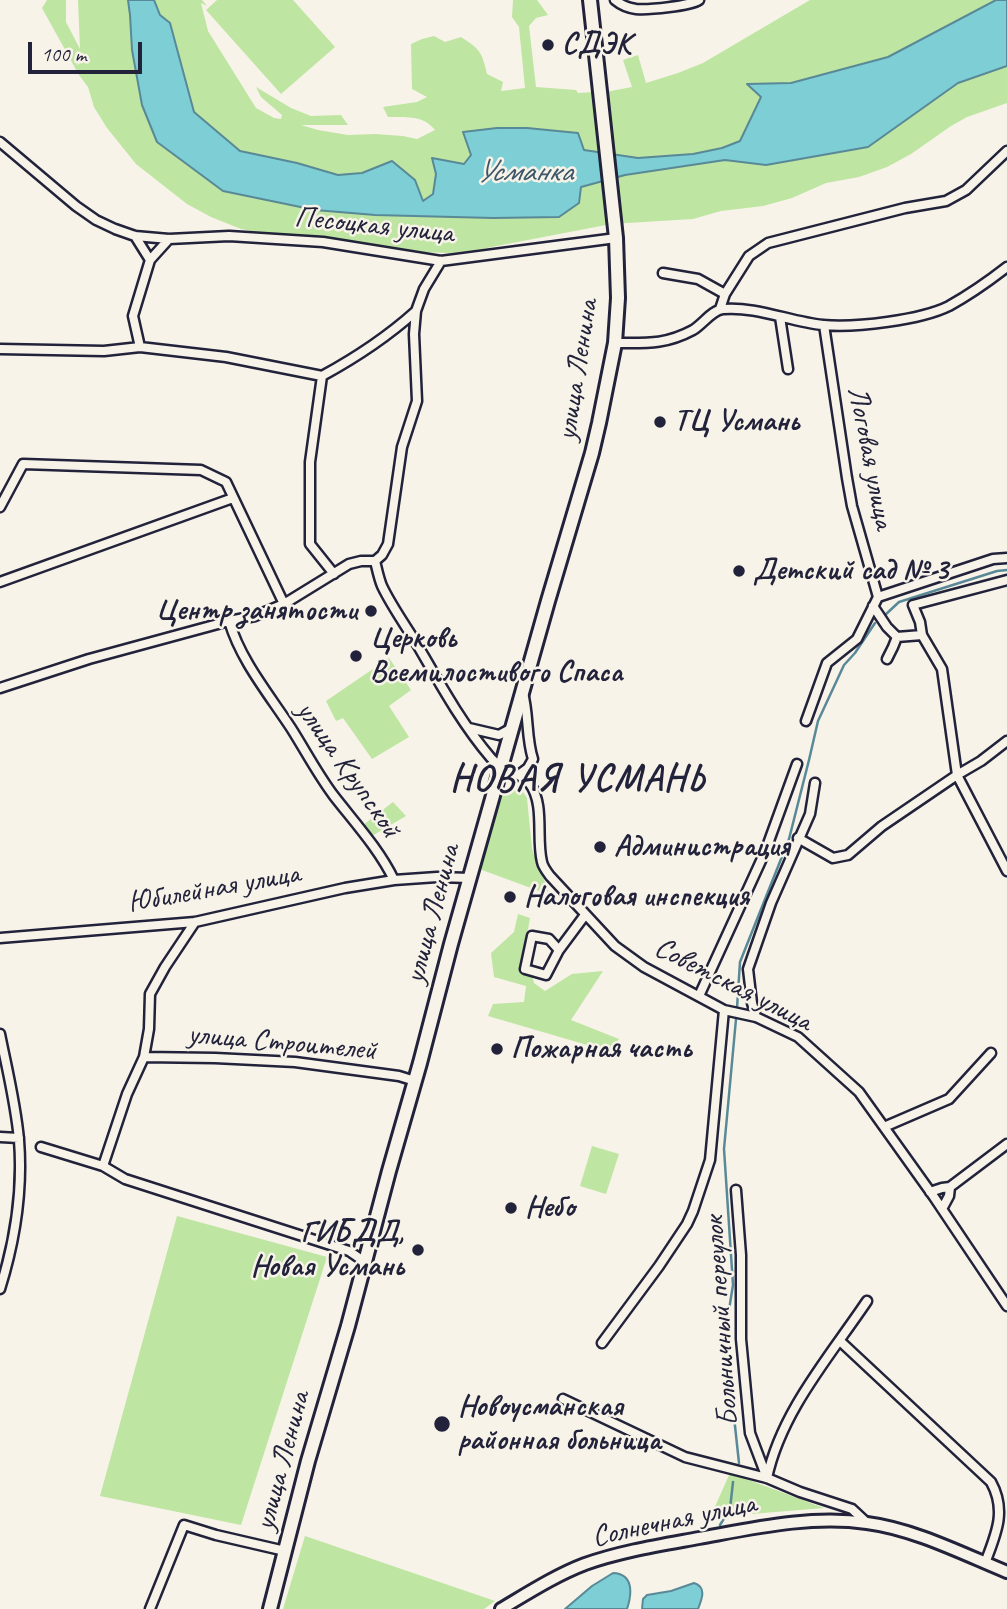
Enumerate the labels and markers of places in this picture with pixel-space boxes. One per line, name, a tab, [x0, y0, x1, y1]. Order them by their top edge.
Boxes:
place label: СДЭК	[562, 27, 631, 63]
marker: СДЭК	[540, 37, 556, 53]
place label: ТЦ Усмань	[674, 404, 799, 440]
marker: ТЦ Усмань	[652, 414, 668, 430]
place label: Детский сад № 3	[753, 553, 948, 589]
marker: Детский сад № 3	[731, 563, 747, 579]
place label: Центр занятости	[156, 593, 357, 629]
marker: Центр занятости	[363, 603, 379, 619]
place label: Церковь Всемилостивого Спаса	[370, 621, 622, 692]
marker: Церковь Всемилостивого Спаса	[348, 648, 364, 664]
place label: Администрация	[614, 829, 790, 865]
marker: Администрация	[592, 839, 608, 855]
place label: Налоговая инспекция	[524, 879, 749, 915]
marker: Налоговая инспекция	[502, 889, 518, 905]
place label: Пожарная часть	[511, 1031, 691, 1067]
marker: Пожарная часть	[489, 1041, 505, 1057]
place label: Небо	[525, 1190, 575, 1226]
marker: Небо	[503, 1200, 519, 1216]
place label: ГИБДД, Новая Усмань	[251, 1215, 404, 1286]
marker: ГИБДД, Новая Усмань	[410, 1242, 426, 1258]
place label: Новоусманская районная больница	[458, 1389, 661, 1460]
marker: Новоусманская районная больница	[432, 1414, 452, 1434]

